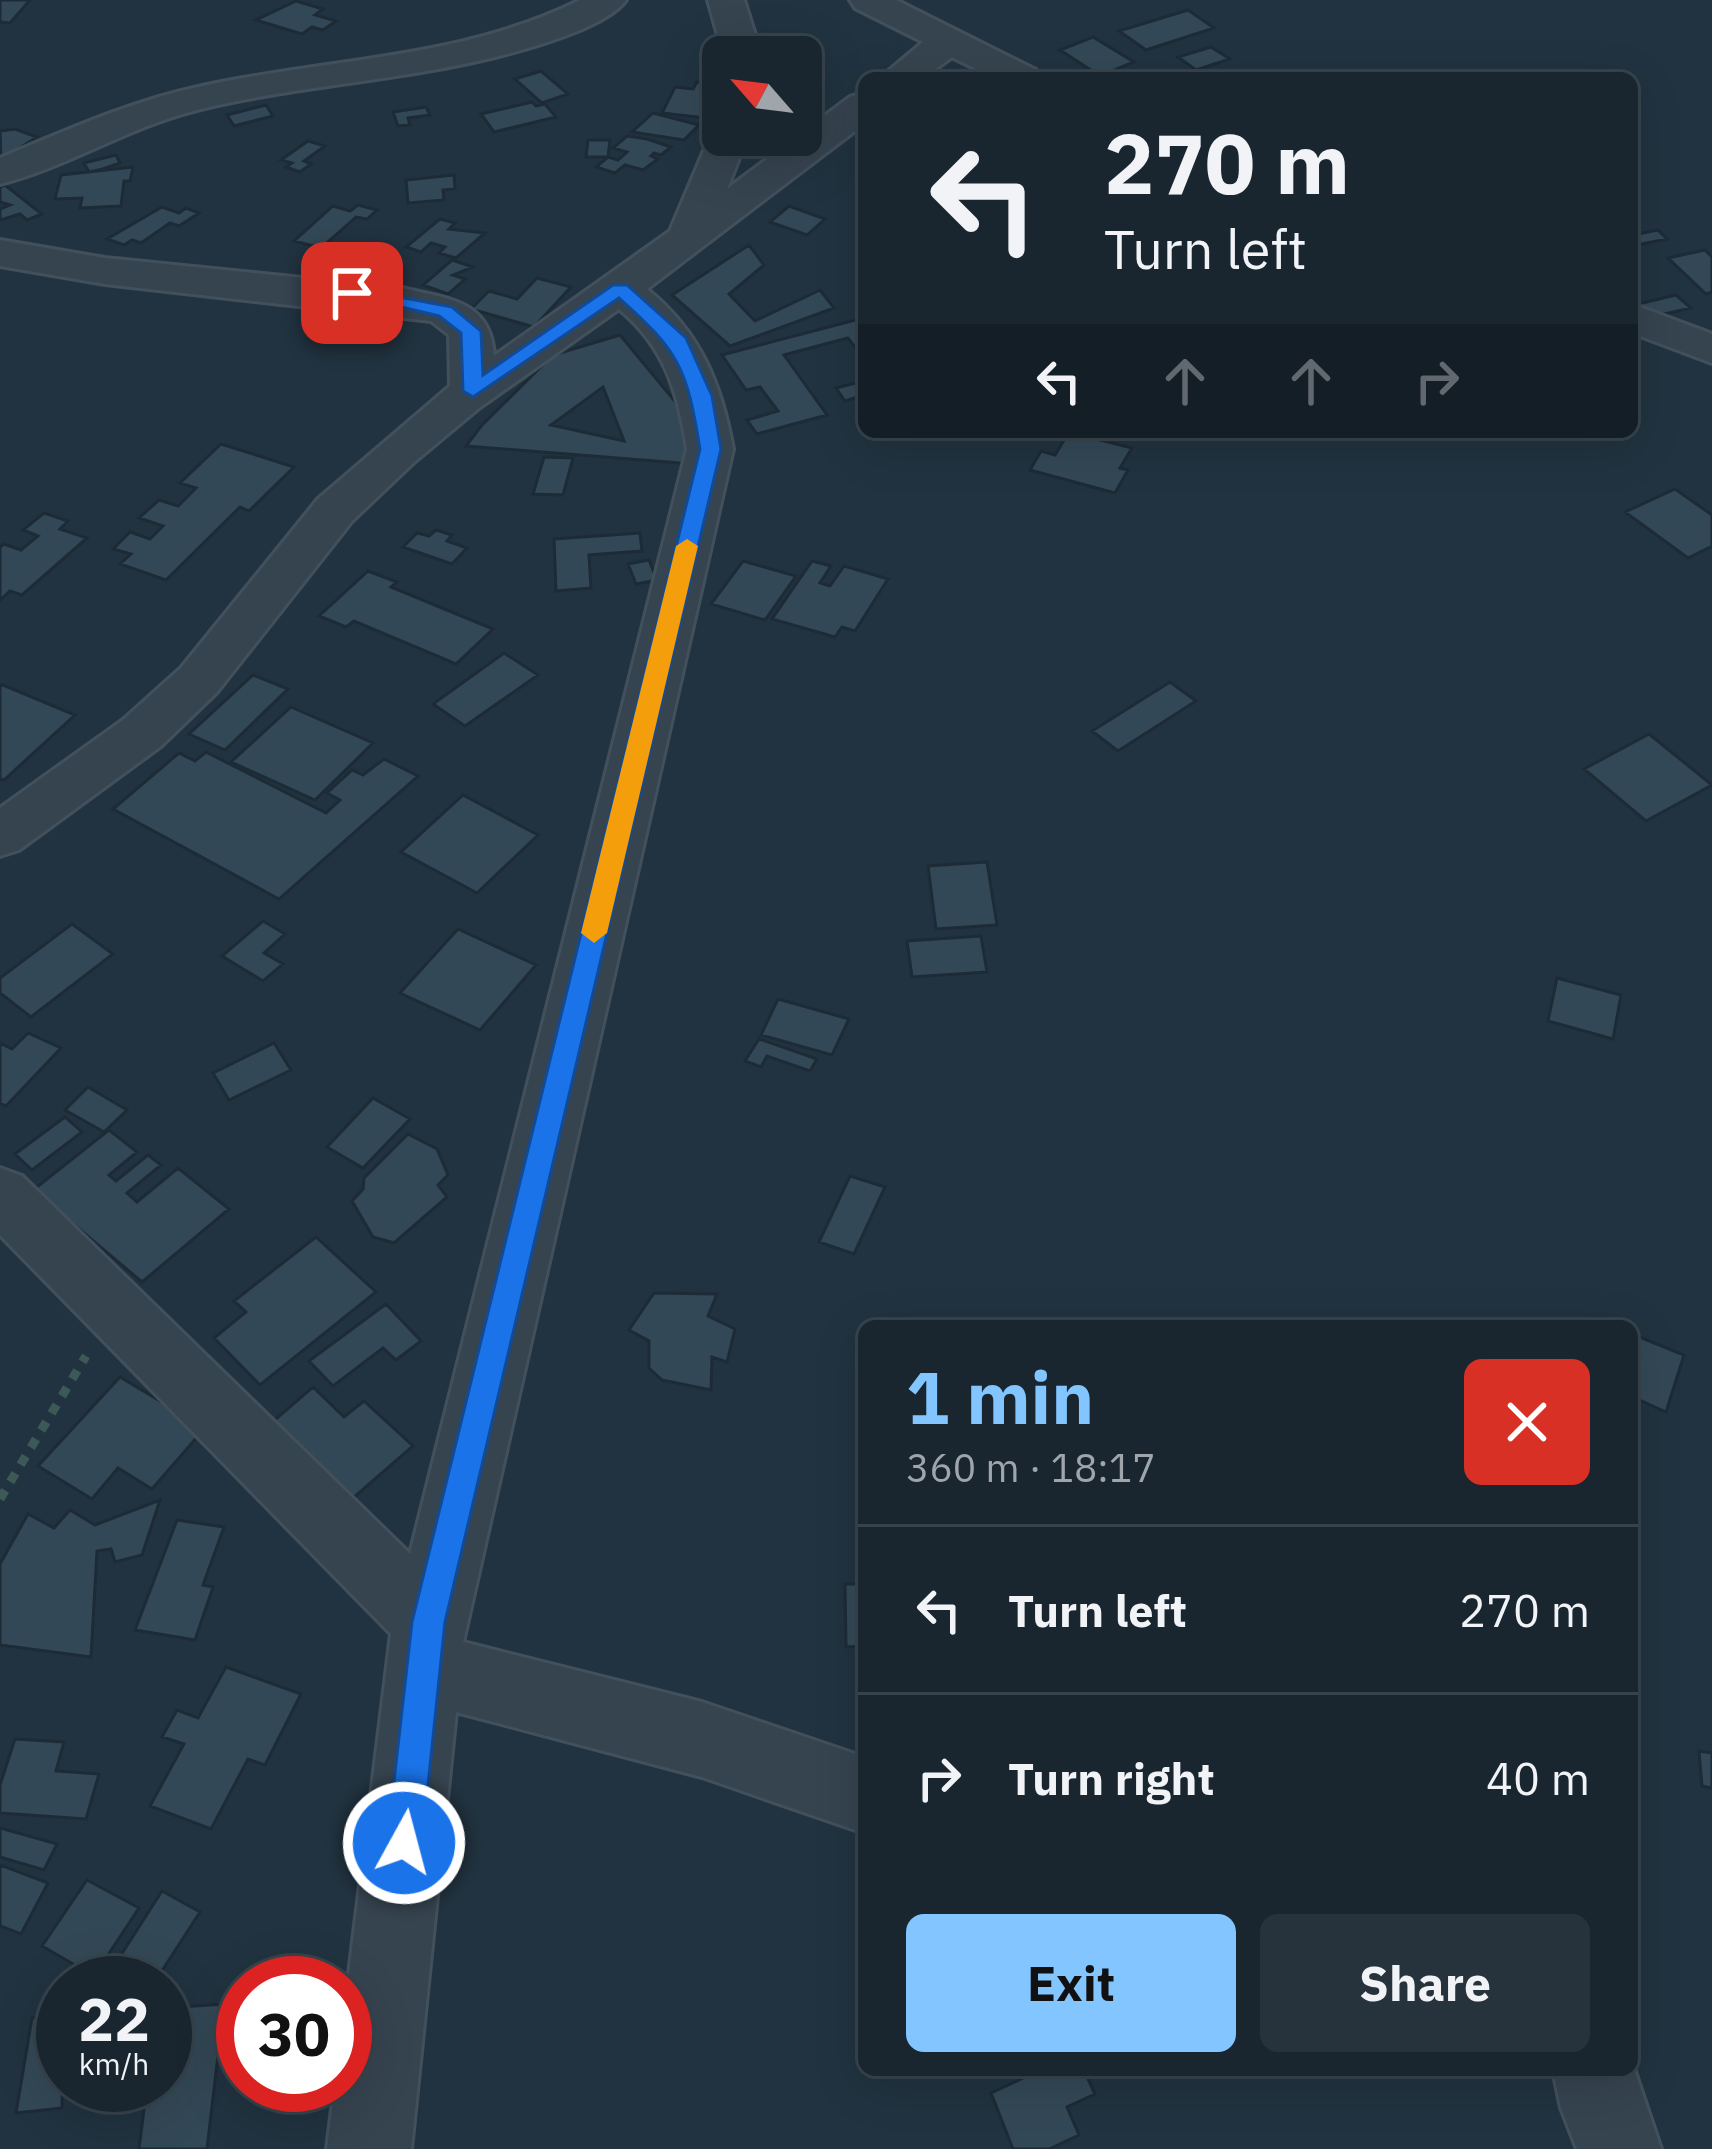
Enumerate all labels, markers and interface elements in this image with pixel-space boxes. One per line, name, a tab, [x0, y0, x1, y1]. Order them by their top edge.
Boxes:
north arrow	[702, 36, 822, 156]
map controls	[702, 36, 822, 156]
text: 270 m	[1104, 108, 1350, 217]
icon: left	[906, 120, 1062, 276]
text: Turn left	[1104, 214, 1307, 284]
pin	[301, 242, 403, 344]
icon: arrive	[319, 260, 385, 326]
icon: left	[1026, 348, 1092, 414]
icon: ahead	[1152, 348, 1218, 414]
icon: ahead	[1278, 348, 1344, 414]
icon: right	[1404, 348, 1470, 414]
text: 1 min	[906, 1350, 1094, 1444]
button: close	[1464, 1359, 1590, 1485]
text: 360 m · 18:17	[906, 1442, 1156, 1493]
icon: left	[906, 1577, 972, 1643]
text: Turn left	[1008, 1581, 1187, 1639]
text: 270 m	[1459, 1581, 1590, 1639]
icon: right	[906, 1745, 972, 1811]
text: Turn right	[1008, 1749, 1215, 1807]
text: 40 m	[1486, 1749, 1590, 1807]
position arrow	[341, 1780, 467, 1906]
button: Exit	[906, 1914, 1236, 2052]
button: Share	[1260, 1914, 1590, 2052]
speed limit sign: 30	[216, 1956, 372, 2112]
text: 22	[78, 1979, 150, 2058]
text: km/h	[79, 2044, 149, 2083]

